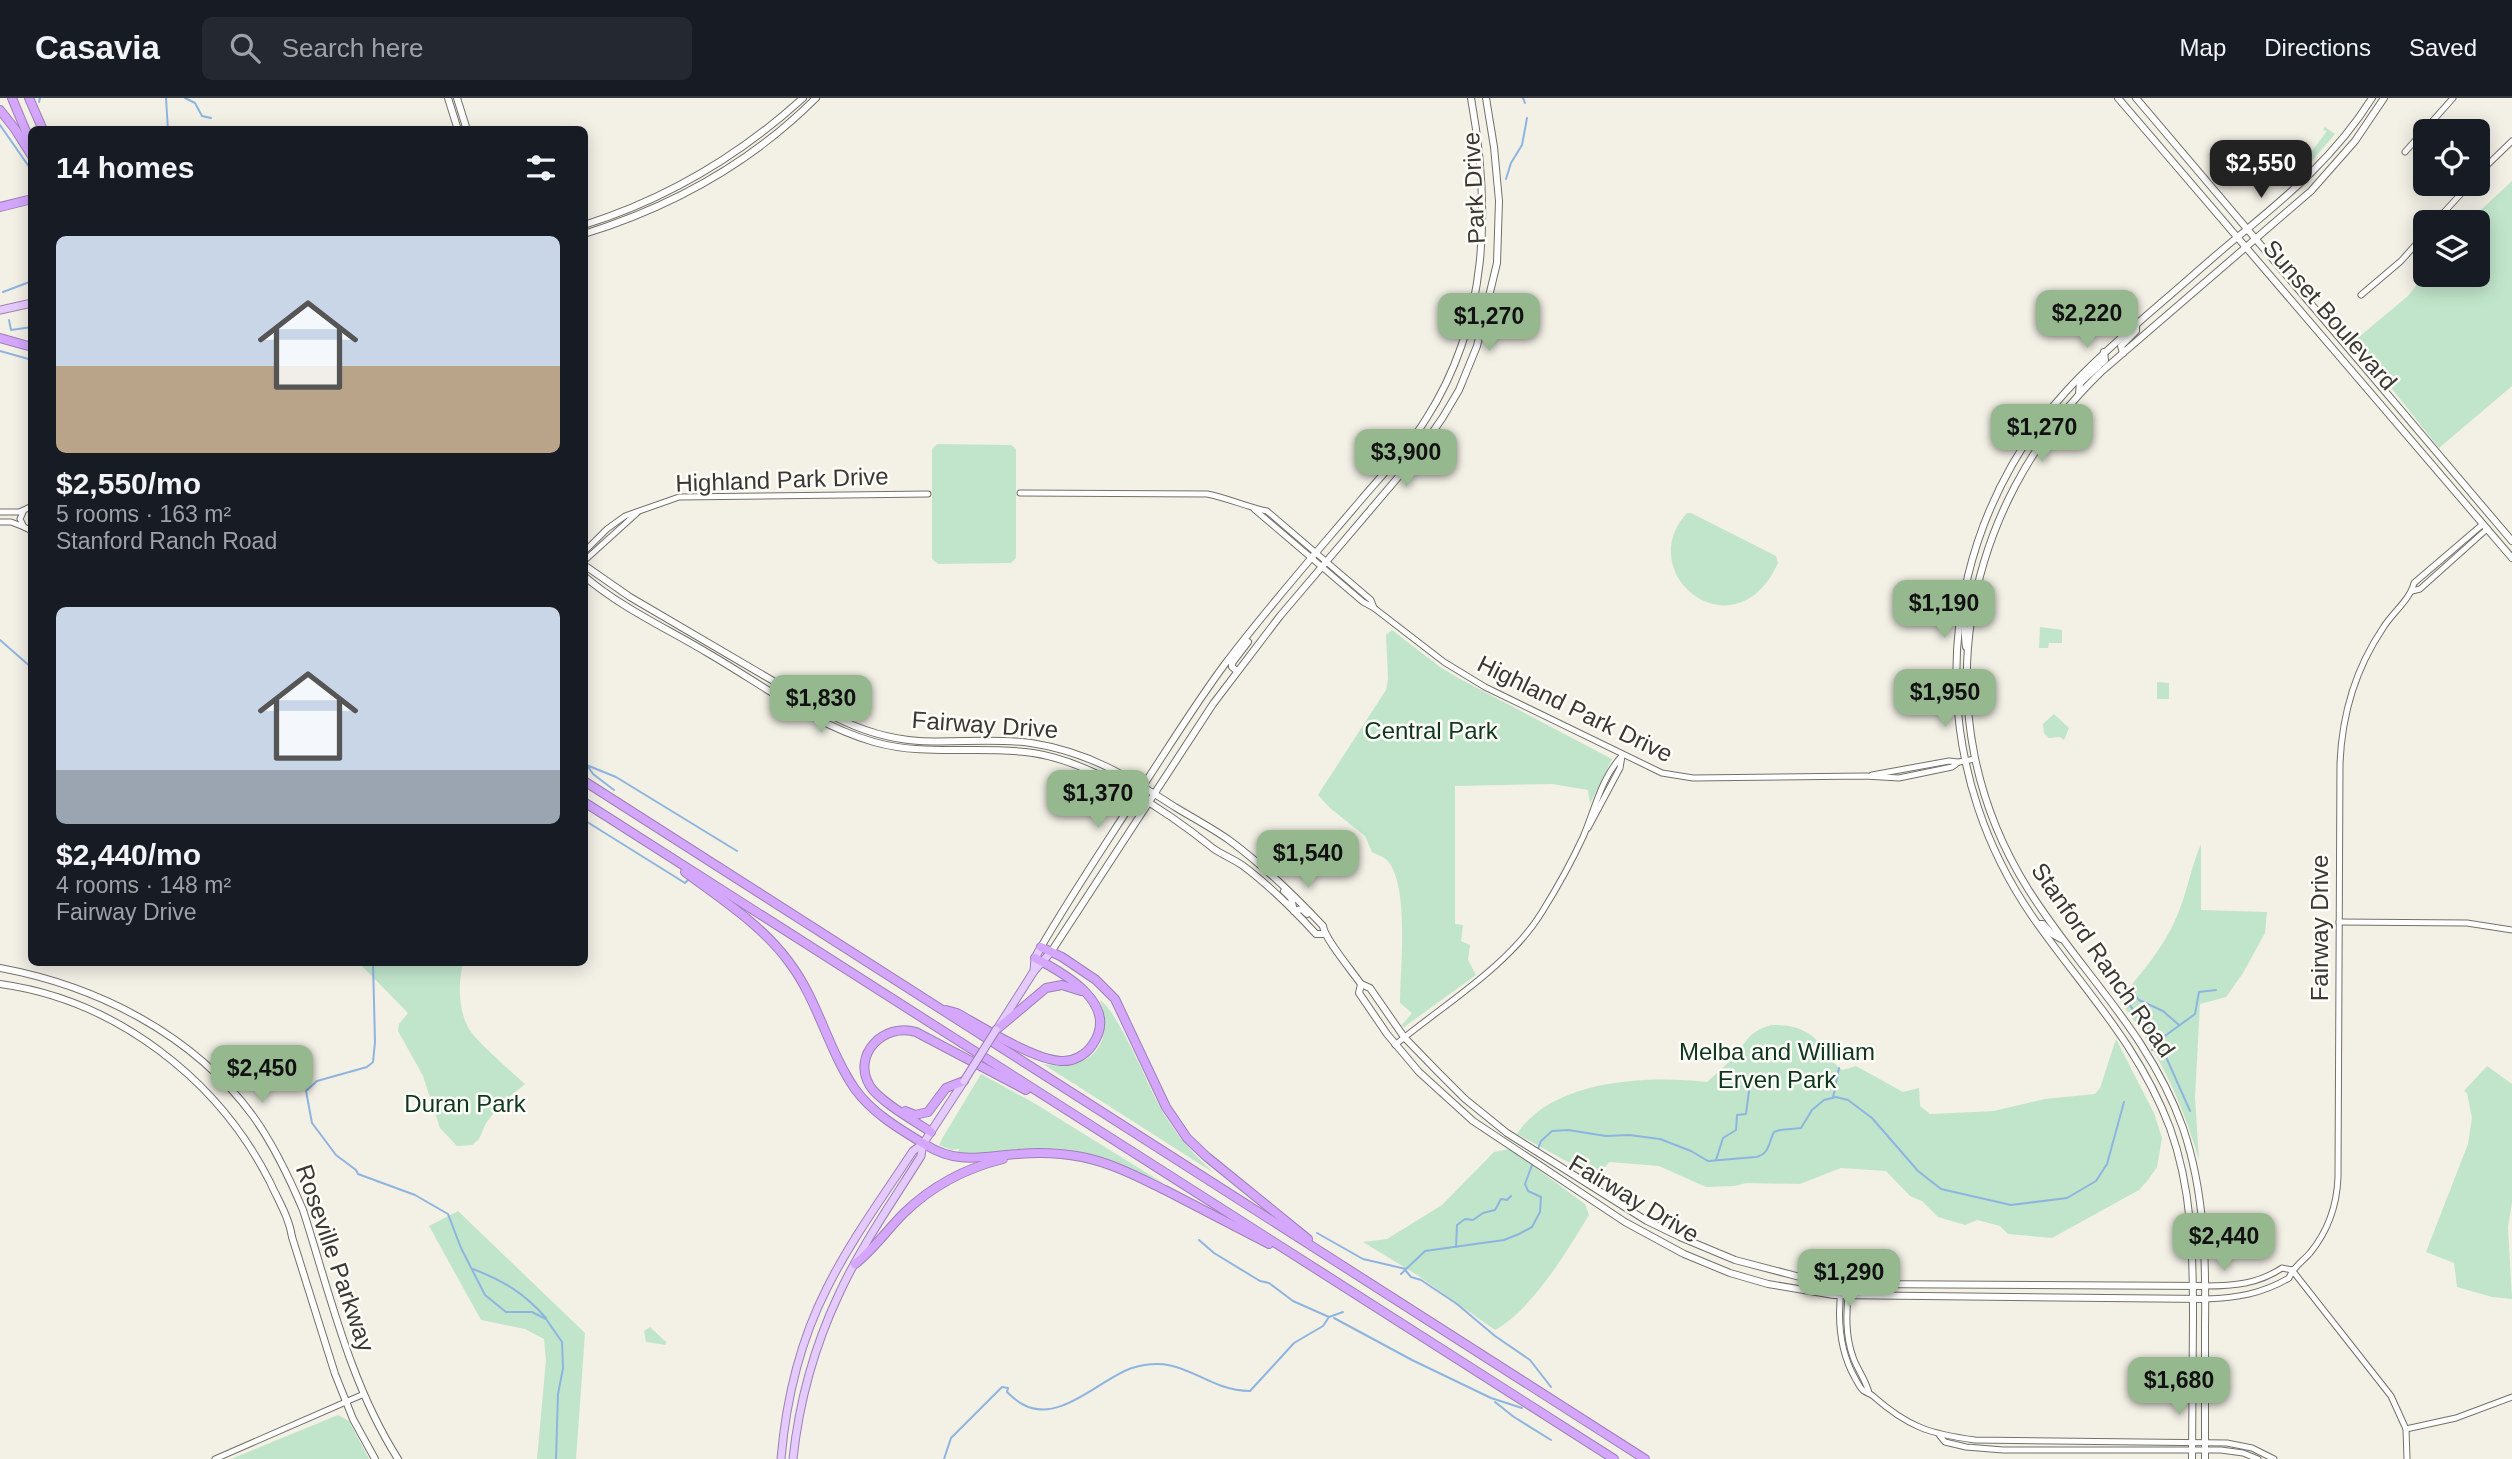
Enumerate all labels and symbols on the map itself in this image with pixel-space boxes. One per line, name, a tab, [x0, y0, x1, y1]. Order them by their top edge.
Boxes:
street label: Park Drive	[1457, 131, 1490, 245]
pin: $2,550	[2204, 140, 2318, 200]
street label: Sunset Boulevard	[2258, 234, 2403, 395]
pin: $2,220	[2030, 290, 2144, 350]
pin: $1,270	[1432, 294, 1546, 353]
pin: $1,270	[1985, 404, 2099, 464]
pin: $3,900	[1349, 430, 1463, 489]
street label: Highland Park Drive	[675, 462, 889, 497]
pin: $1,190	[1887, 580, 2001, 640]
street label: Highland Park Drive	[1473, 650, 1677, 767]
pin: $1,950	[1888, 670, 2002, 729]
pin: $1,830	[764, 676, 878, 735]
street label: Fairway Drive	[911, 706, 1059, 743]
park label: Central Park	[1364, 717, 1499, 744]
pin: $1,370	[1041, 770, 1155, 830]
pin: $1,540	[1251, 830, 1365, 890]
street label: Fairway Drive	[2306, 855, 2333, 1001]
street label: Stanford Ranch Road	[2026, 857, 2181, 1062]
park label: Melba and William Erven Park	[1679, 1038, 1875, 1093]
pin: $2,450	[205, 1046, 319, 1105]
park label: Duran Park	[404, 1090, 527, 1117]
street label: Fairway Drive	[1564, 1149, 1704, 1248]
street label: Roseville Parkway	[291, 1161, 380, 1355]
pin: $2,440	[2167, 1214, 2281, 1273]
pin: $1,290	[1792, 1250, 1906, 1309]
pin: $1,680	[2122, 1358, 2236, 1417]

